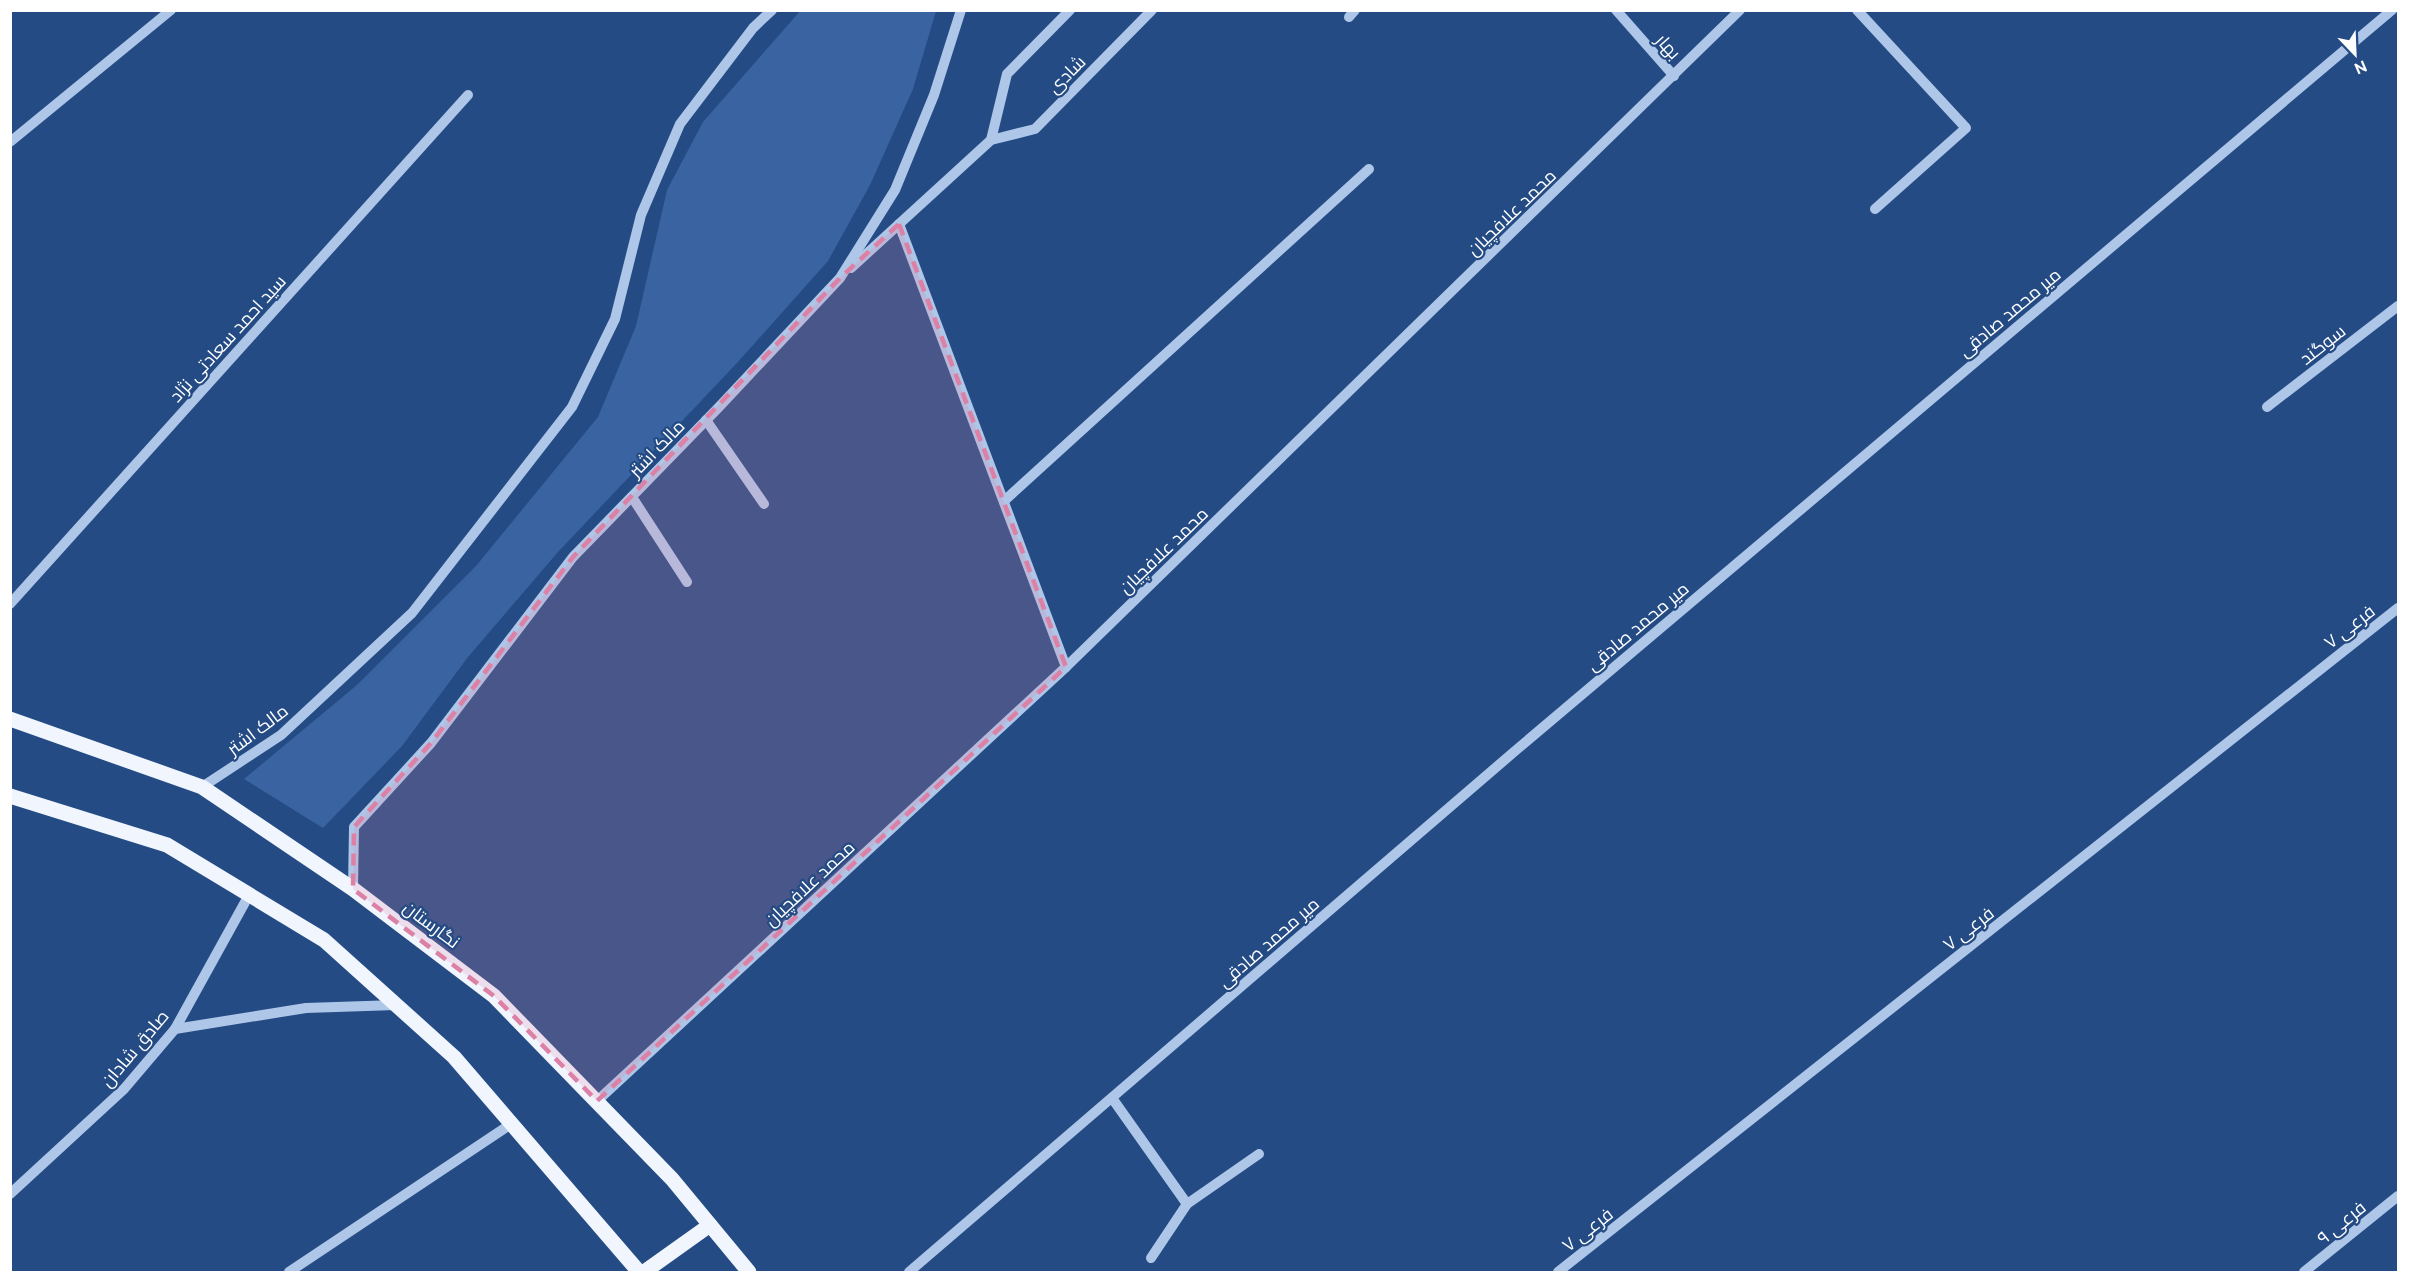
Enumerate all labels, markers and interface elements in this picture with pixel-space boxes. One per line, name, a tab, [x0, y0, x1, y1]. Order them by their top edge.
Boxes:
north arrow	[2325, 24, 2385, 84]
street label: بهار	[1650, 29, 1685, 64]
street label: شادی	[1043, 51, 1090, 98]
text: N	[2352, 57, 2370, 78]
street label: محمد علافچیان	[1463, 165, 1562, 261]
street label: میر محمد صادقی	[1954, 264, 2065, 362]
street label: سید احمد سعادتی نژاد	[165, 271, 291, 407]
street label: سوگند	[2295, 320, 2350, 370]
street label: مالک اشتر	[623, 415, 689, 483]
street label: محمد علافچیان	[1115, 503, 1214, 599]
street label: میر محمد صادقی	[1582, 578, 1693, 676]
street label: فرعی ۷	[2320, 600, 2379, 653]
street label: مالک اشتر	[222, 700, 293, 761]
street label: محمد علافچیان	[760, 836, 860, 932]
street label: میر محمد صادقی	[1214, 893, 1324, 993]
street label: نگارستان	[399, 896, 464, 953]
street label: فرعی ۷	[1939, 902, 1998, 955]
street label: صادق شادان	[96, 1006, 174, 1092]
street label: فرعی ۹	[2313, 1196, 2370, 1249]
street label: فرعی ۷	[1558, 1203, 1617, 1256]

